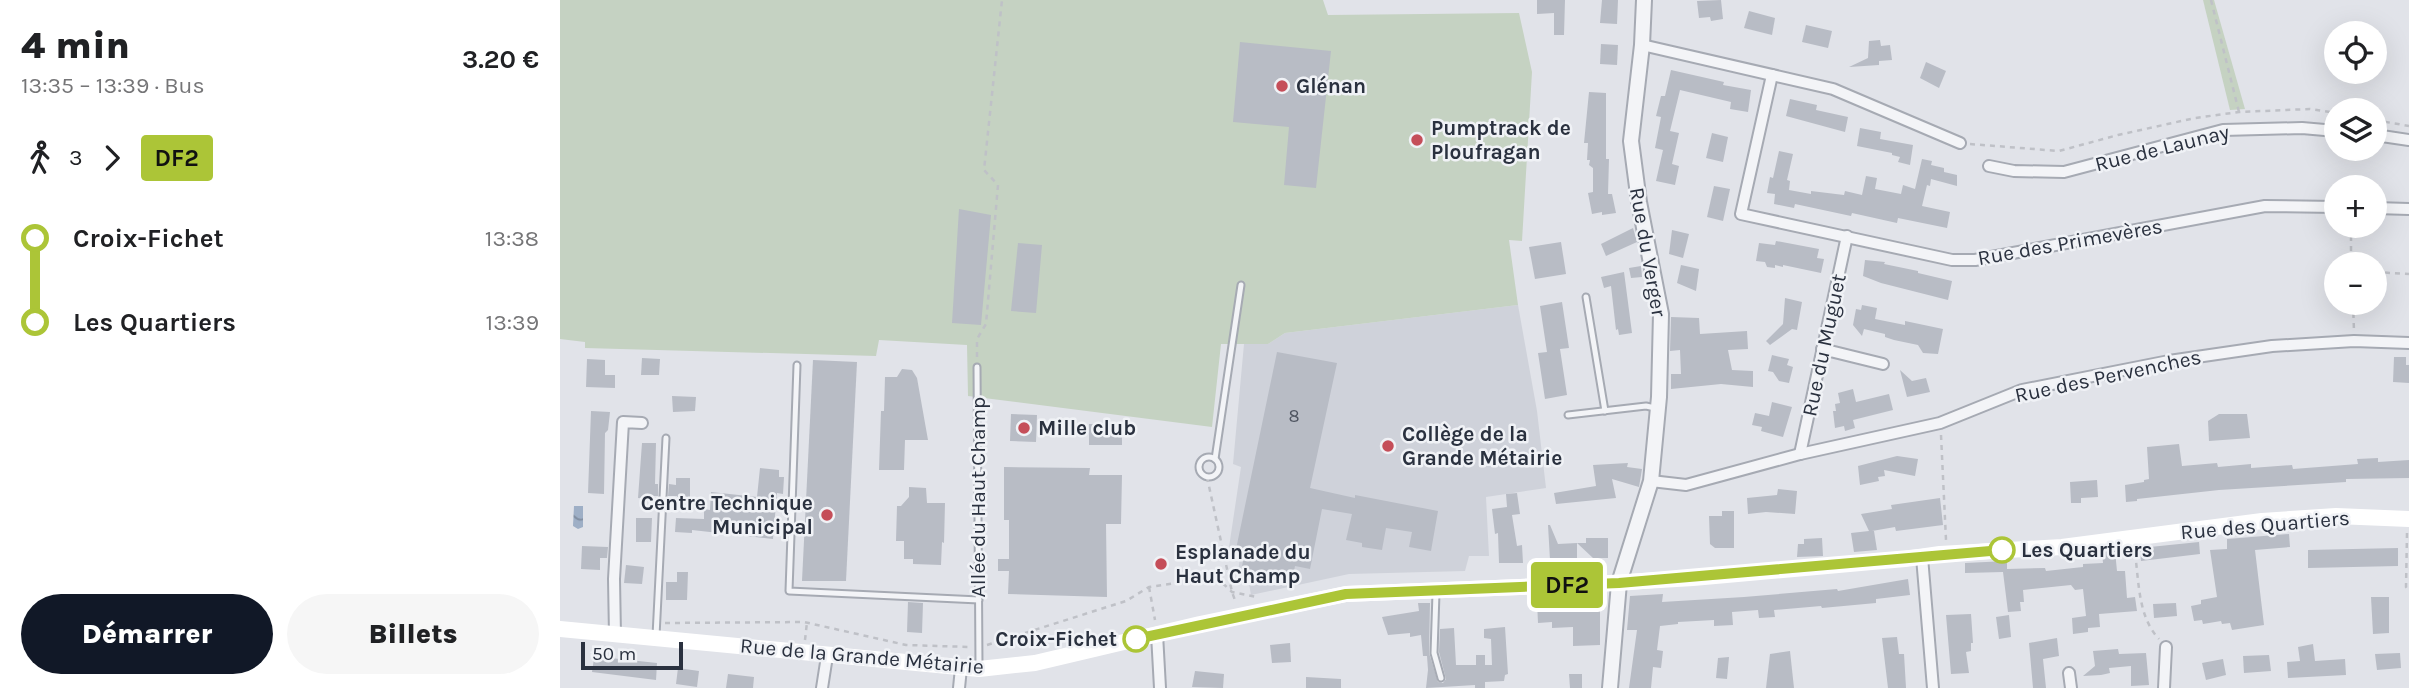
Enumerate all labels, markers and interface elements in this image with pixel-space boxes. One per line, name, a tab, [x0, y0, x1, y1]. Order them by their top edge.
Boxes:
map controls	[2324, 21, 2387, 315]
button: locate	[2324, 21, 2387, 84]
text: 4 min	[21, 23, 130, 68]
text: 3.20 €	[462, 44, 539, 75]
text: 13:35 – 13:39 · Bus	[21, 72, 205, 99]
place label: Glénan	[1296, 74, 1366, 98]
marker: Glénan	[1274, 78, 1290, 94]
button: layers	[2324, 98, 2387, 161]
place label: Pumptrack de Ploufragan	[1431, 116, 1571, 164]
street label: Rue de Launay	[2092, 120, 2232, 176]
marker: Pumptrack de Ploufragan	[1409, 132, 1425, 148]
icon: walk	[21, 139, 59, 177]
icon: forward	[93, 139, 131, 177]
text: 3	[69, 144, 83, 171]
text: DF2	[155, 144, 199, 172]
button: +	[2324, 175, 2387, 238]
street label: Rue du Verger	[1625, 185, 1671, 319]
street label: Rue des Primevères	[1976, 214, 2164, 270]
text: Croix-Fichet	[73, 223, 224, 254]
text: 13:38	[485, 225, 539, 252]
button: −	[2324, 252, 2387, 315]
street label: Rue du Muguet	[1797, 271, 1851, 419]
text: Les Quartiers	[73, 307, 236, 338]
text: 13:39	[486, 309, 539, 336]
street label: Rue des Pervenches	[2013, 345, 2203, 407]
street label: Allée du Haut Champ	[966, 397, 990, 597]
house number: 8	[1288, 405, 1300, 427]
place label: Mille club	[1038, 416, 1136, 440]
marker: Mille club	[1016, 420, 1032, 436]
place label: Collège de la Grande Métairie	[1402, 422, 1562, 470]
marker: Collège de la Grande Métairie	[1380, 438, 1396, 454]
place label: Centre Technique Municipal	[641, 491, 813, 539]
street label: Rue des Quartiers	[2179, 506, 2351, 544]
marker: Centre Technique Municipal	[819, 507, 835, 523]
marker: Les Quartiers	[1989, 537, 2015, 563]
place label: Les Quartiers	[2021, 538, 2153, 562]
place label: Esplanade du Haut Champ	[1175, 540, 1311, 588]
marker: Esplanade du Haut Champ	[1153, 556, 1169, 572]
line badge: DF2	[1527, 562, 1607, 608]
text: DF2	[1545, 571, 1589, 599]
button: Démarrer	[21, 594, 273, 674]
button: Billets	[287, 594, 539, 674]
marker: Croix-Fichet	[1123, 626, 1149, 652]
place label: Croix-Fichet	[995, 627, 1117, 651]
street label: Rue de la Grande Métairie	[739, 633, 985, 679]
scale bar	[581, 639, 682, 671]
text: 50 m	[592, 643, 636, 665]

